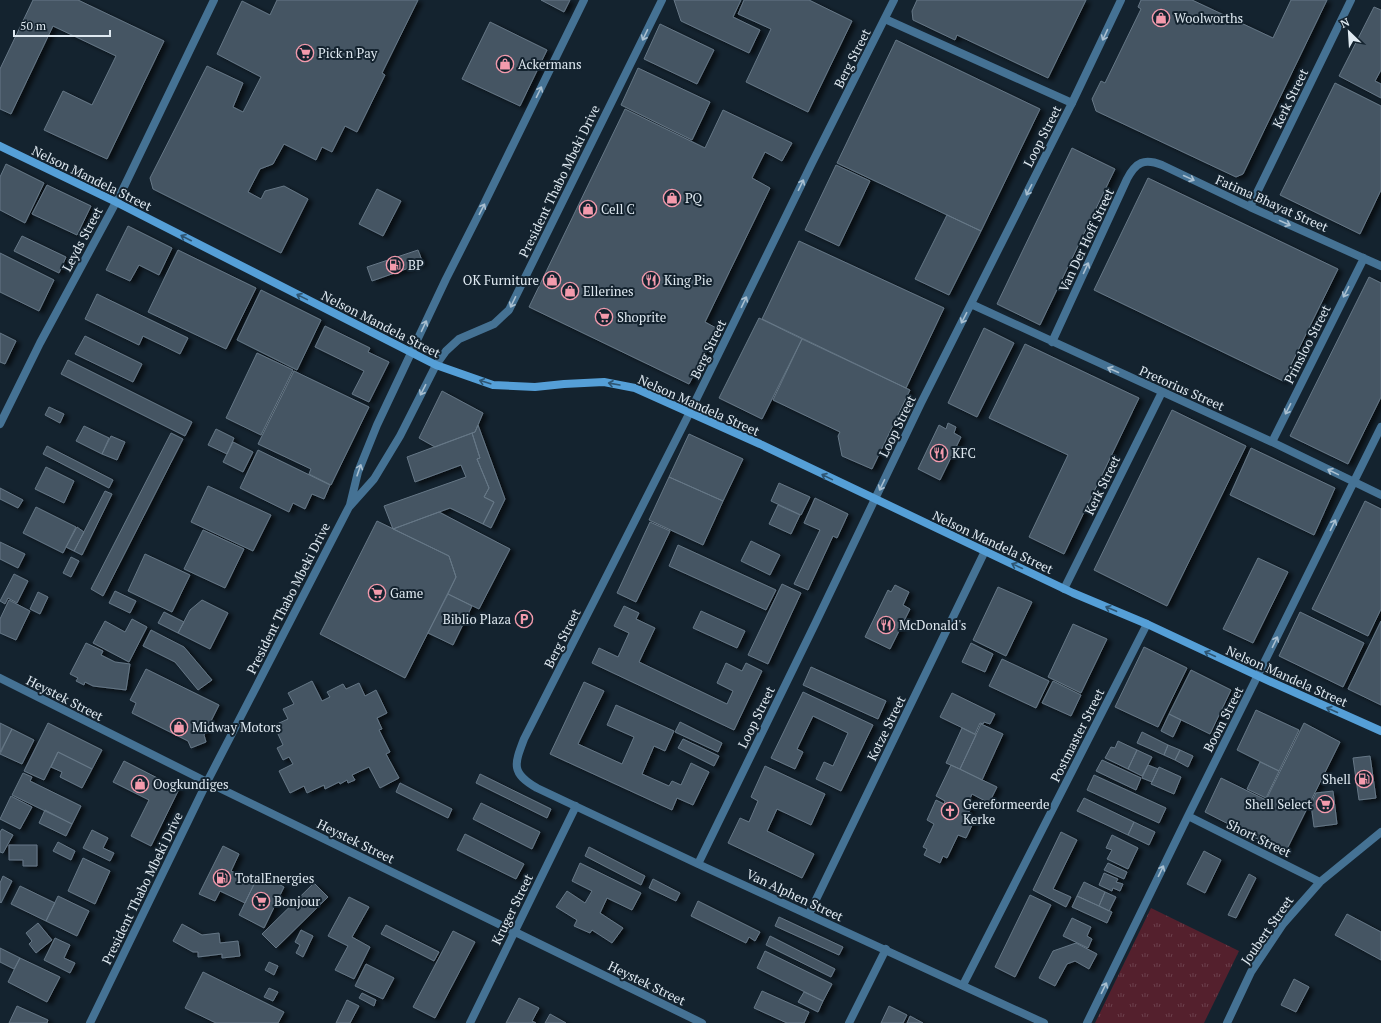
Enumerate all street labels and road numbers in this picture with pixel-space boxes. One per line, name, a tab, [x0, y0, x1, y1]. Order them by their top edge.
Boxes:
street label: Berg Street	[829, 25, 875, 91]
street label: Kerk Street	[1268, 65, 1312, 131]
street label: President Thabo Mbeki Drive	[514, 102, 604, 260]
street label: Loop Street	[1019, 102, 1065, 170]
street label: Nelson Mandela Street	[29, 141, 155, 215]
street label: Fatima Bhayat Street	[1213, 170, 1331, 236]
street label: Van Der Hoff Street	[1054, 185, 1118, 295]
street label: Leyds Street	[57, 203, 107, 274]
street label: Nelson Mandela Street	[318, 286, 444, 362]
street label: Prinsloo Street	[1279, 301, 1335, 386]
street label: Berg Street	[686, 316, 730, 382]
street label: Pretorius Street	[1137, 361, 1227, 415]
street label: Nelson Mandela Street	[635, 370, 763, 440]
street label: Loop Street	[874, 392, 920, 460]
street label: Kerk Street	[1080, 452, 1124, 518]
street label: Nelson Mandela Street	[930, 506, 1056, 578]
street label: President Thabo Mbeki Drive	[242, 519, 334, 677]
street label: Berg Street	[539, 605, 585, 671]
street label: Nelson Mandela Street	[1223, 641, 1351, 711]
street label: Heystek Street	[24, 671, 107, 725]
street label: Loop Street	[733, 683, 779, 751]
street label: Boom Street	[1199, 683, 1247, 755]
street label: Postmaster Street	[1046, 685, 1108, 785]
street label: Kotze Street	[863, 692, 910, 763]
street label: President Thabo Mbeki Drive	[97, 809, 187, 967]
street label: Heystek Street	[314, 815, 398, 868]
street label: Short Street	[1224, 815, 1294, 861]
street label: Van Alphen Street	[744, 865, 847, 925]
street label: Kruger Street	[487, 870, 537, 948]
street label: Joubert Street	[1237, 892, 1298, 968]
street label: Heystek Street	[605, 957, 689, 1010]

